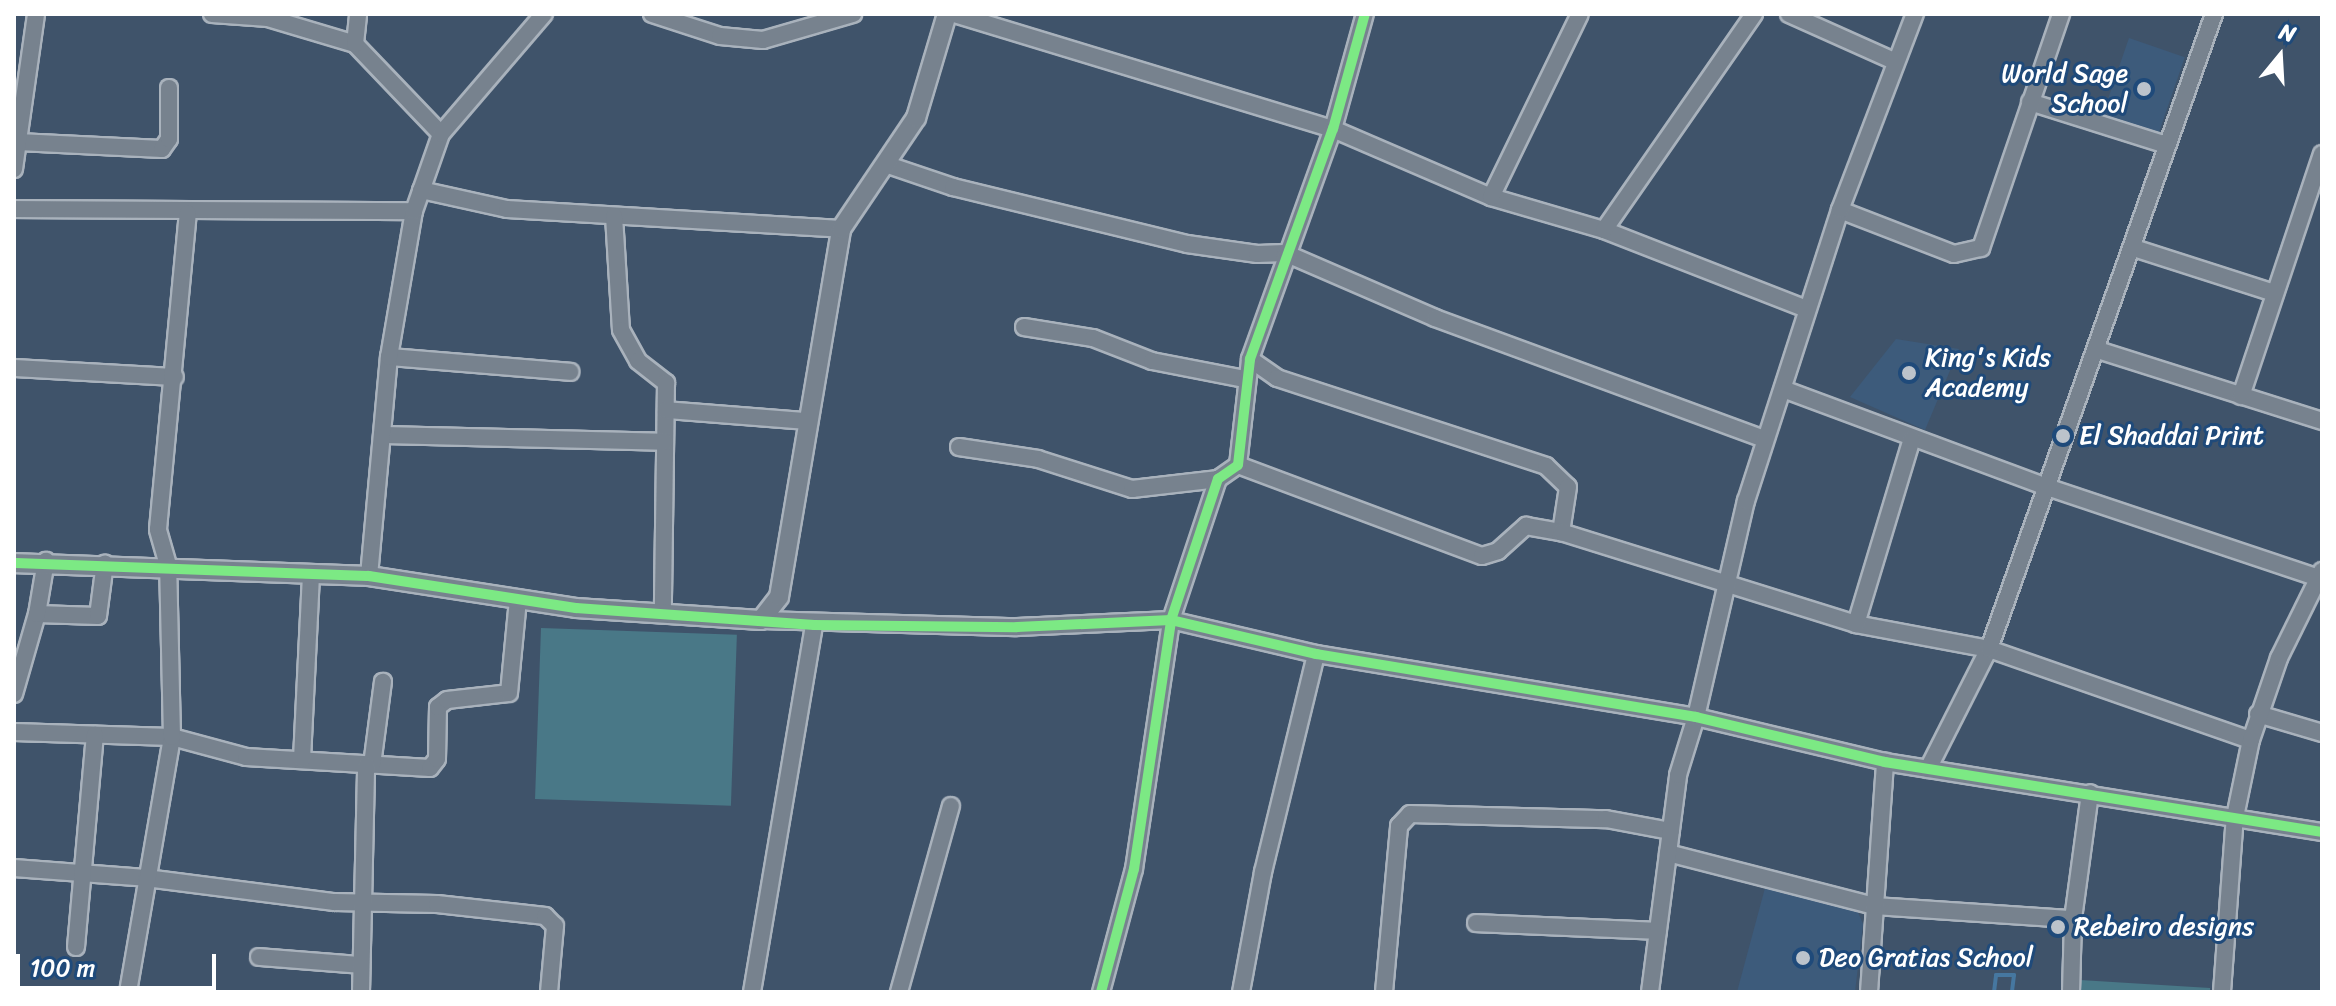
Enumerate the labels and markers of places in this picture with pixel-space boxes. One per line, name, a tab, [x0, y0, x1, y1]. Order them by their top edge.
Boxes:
place label: World Sage School	[2000, 58, 2128, 120]
marker: World Sage School	[2135, 80, 2153, 98]
place label: King's Kids Academy	[1925, 342, 2051, 404]
marker: King's Kids Academy	[1900, 364, 1918, 382]
place label: El Shaddai Print	[2079, 420, 2263, 452]
marker: El Shaddai Print	[2054, 427, 2072, 445]
place label: Rebeiro designs	[2074, 911, 2254, 943]
marker: Rebeiro designs	[2049, 918, 2067, 936]
place label: Deo Gratias School	[1819, 942, 2034, 974]
marker: Deo Gratias School	[1794, 949, 1812, 967]

